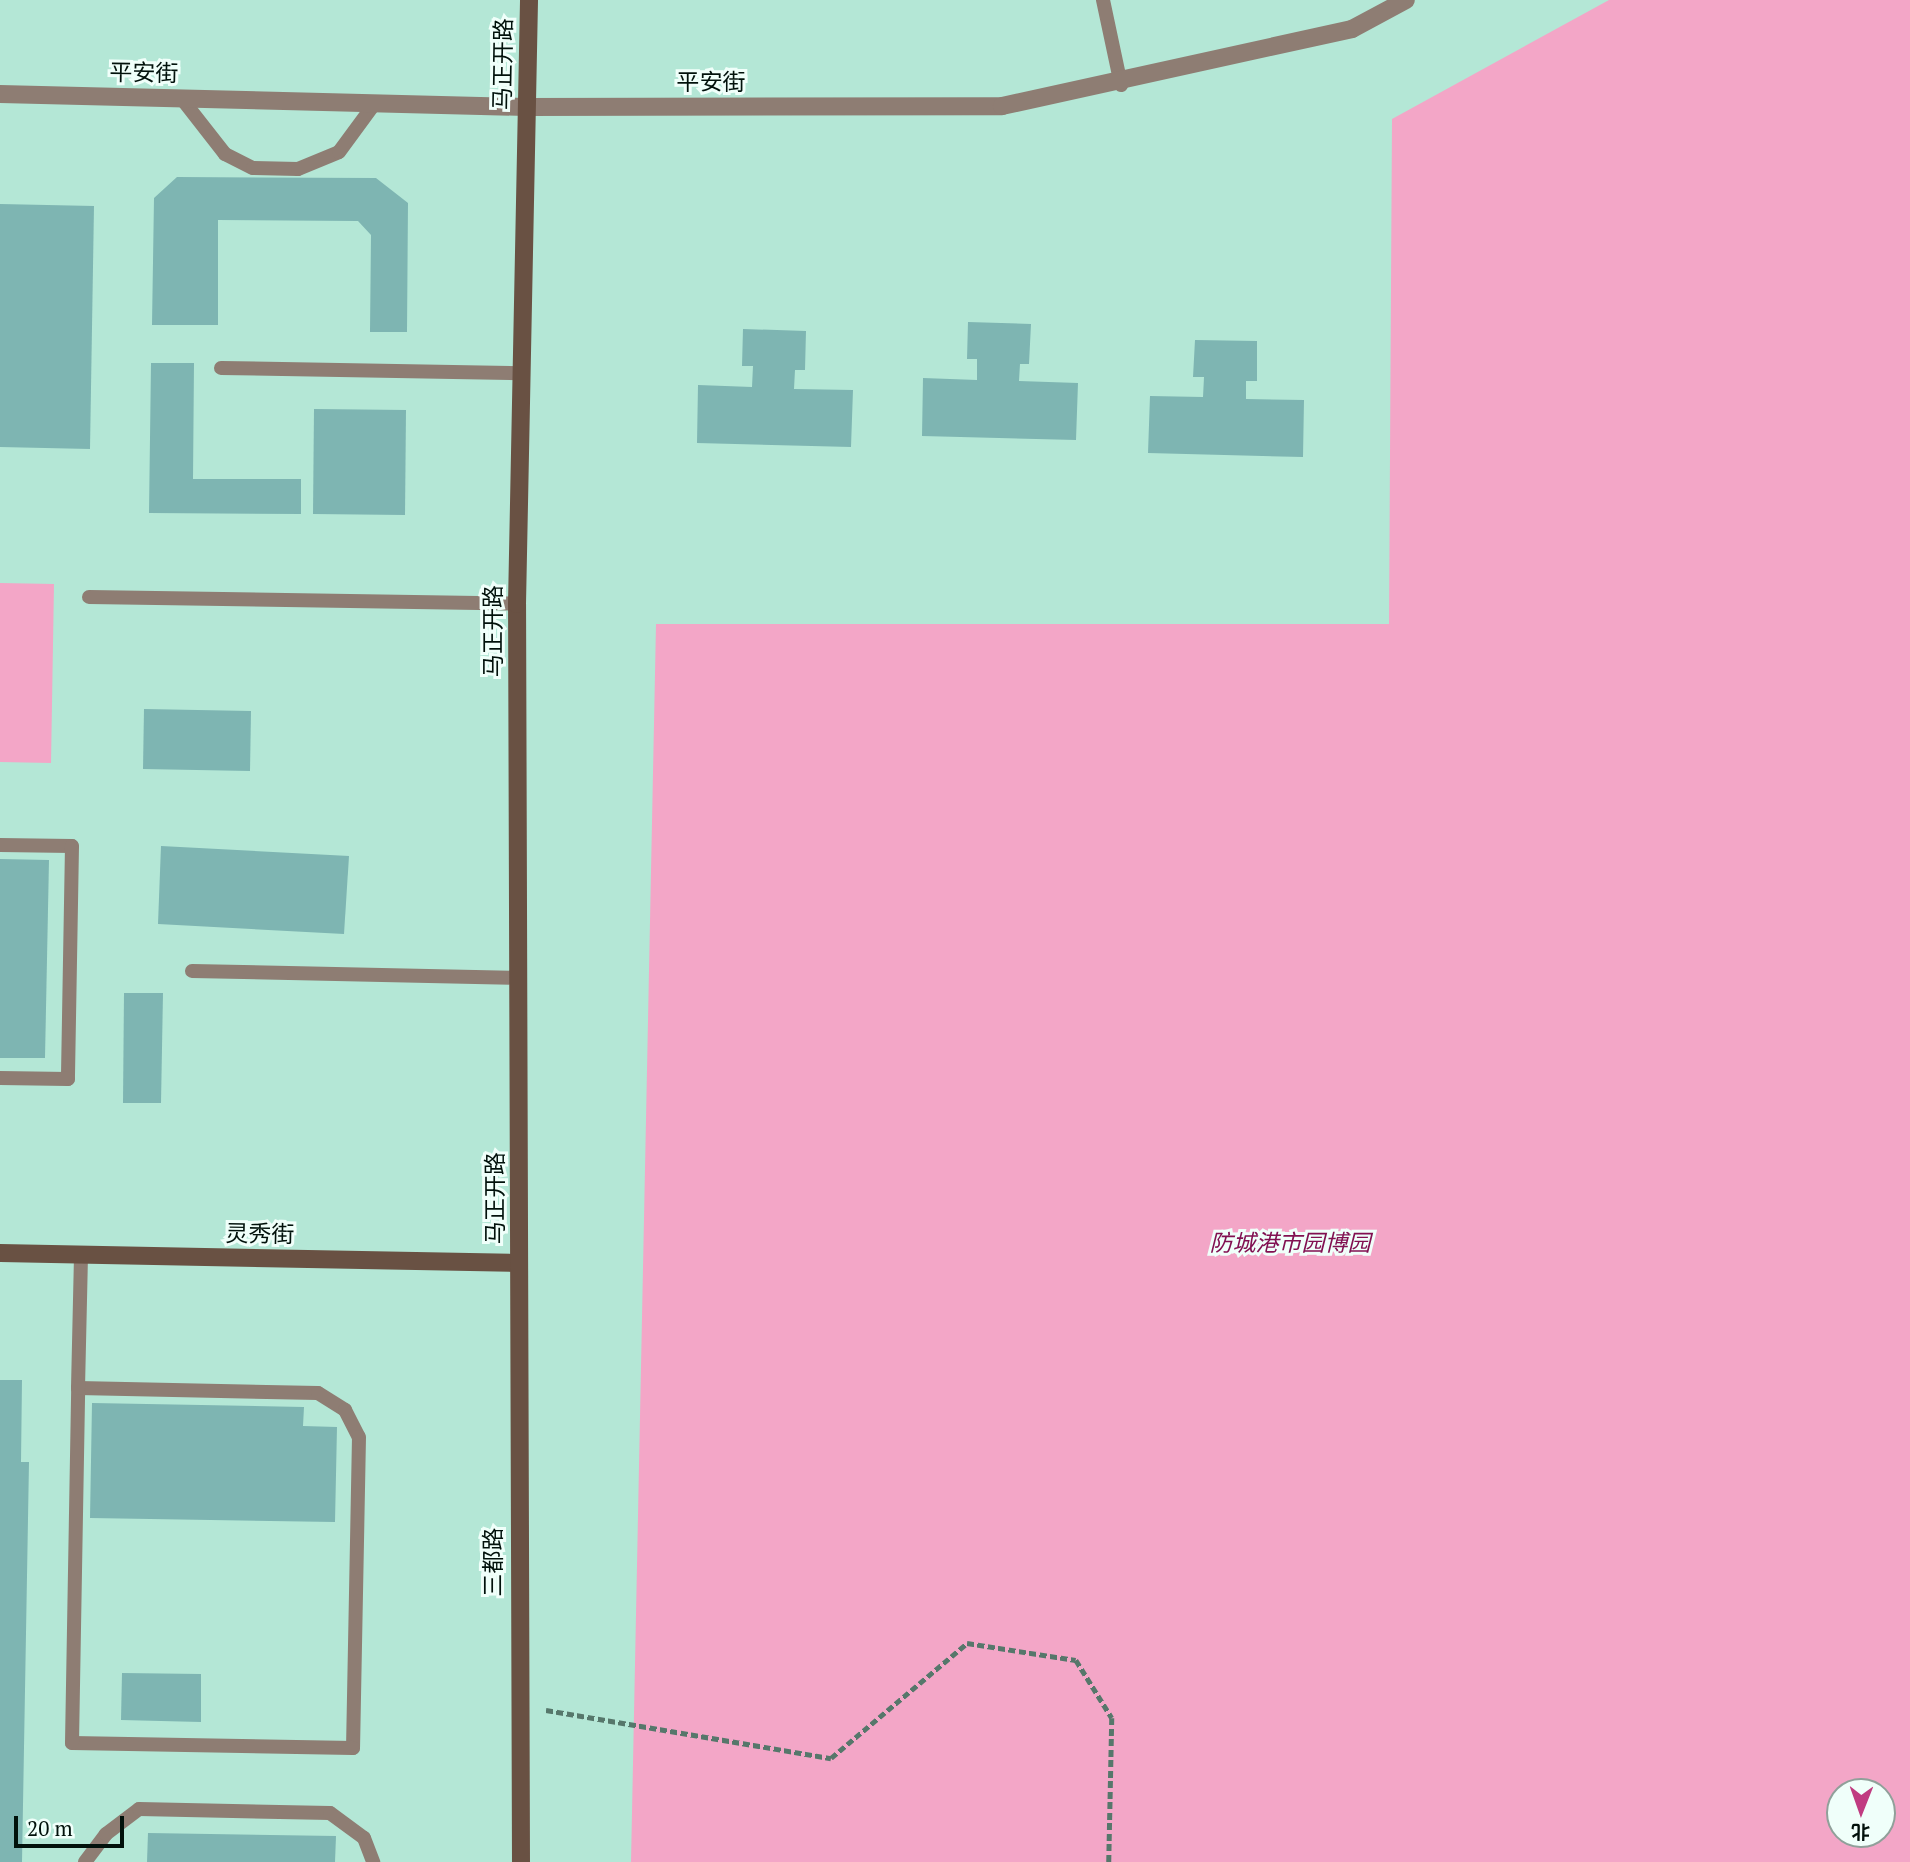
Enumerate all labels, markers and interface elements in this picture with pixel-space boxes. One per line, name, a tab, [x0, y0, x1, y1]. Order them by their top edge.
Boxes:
street label: 马正开路	[488, 18, 518, 110]
street label: 平安街	[109, 59, 179, 87]
street label: 平安街	[677, 68, 745, 96]
street label: 马正开路	[479, 585, 507, 677]
street label: 马正开路	[481, 1152, 509, 1244]
street label: 灵秀街	[225, 1220, 295, 1248]
park label: 防城港市园博园	[1210, 1229, 1370, 1257]
street label: 三都路	[479, 1528, 507, 1596]
north arrow	[1826, 1778, 1896, 1848]
scale bar	[18, 1802, 128, 1846]
text: 20 m	[27, 1814, 73, 1842]
text: 北	[1851, 1820, 1870, 1845]

